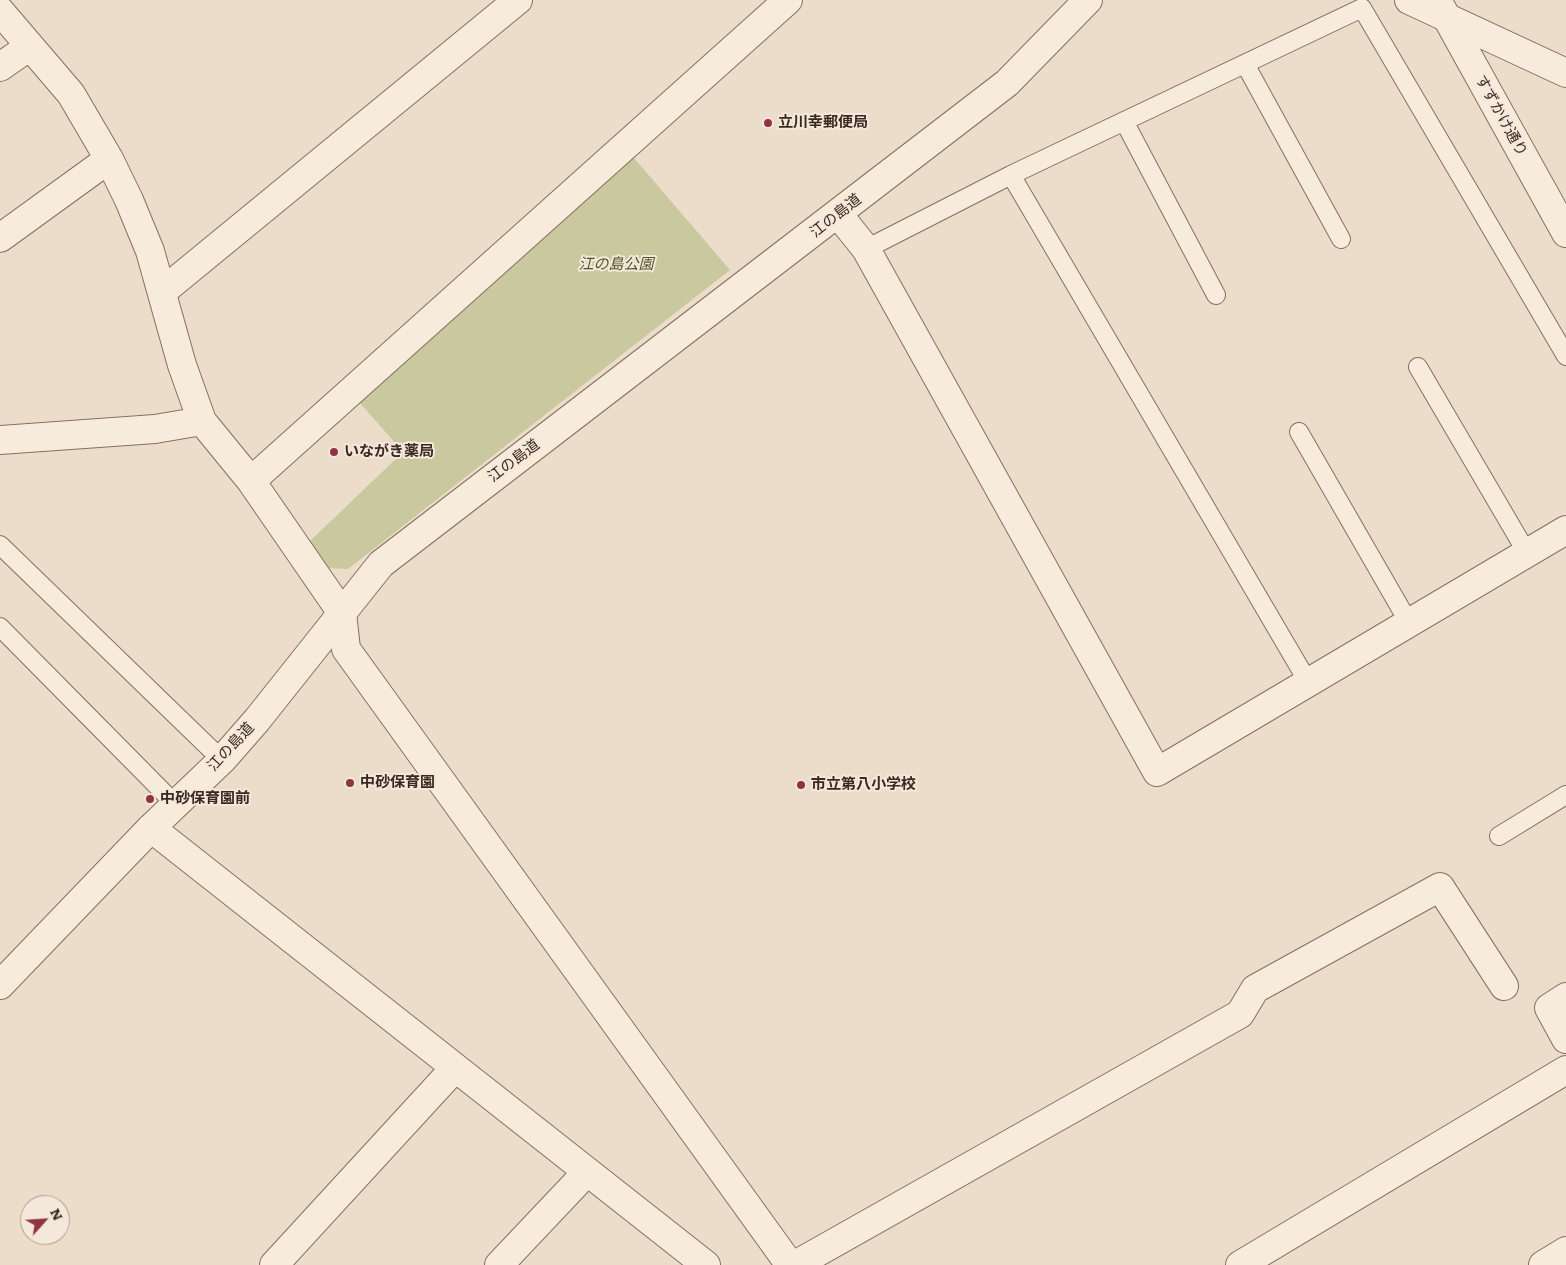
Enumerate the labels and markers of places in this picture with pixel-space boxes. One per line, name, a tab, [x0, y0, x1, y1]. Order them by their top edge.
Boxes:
place label: 立川幸郵便局	[778, 114, 868, 132]
marker: 立川幸郵便局	[762, 117, 774, 129]
place label: いながき薬局	[344, 443, 434, 461]
marker: いながき薬局	[328, 446, 340, 458]
place label: 中砂保育園	[360, 774, 435, 792]
place label: 市立第八小学校	[811, 776, 916, 794]
marker: 中砂保育園	[344, 777, 356, 789]
marker: 市立第八小学校	[795, 779, 807, 791]
place label: 中砂保育園前	[160, 790, 250, 808]
marker: 中砂保育園前	[144, 793, 156, 805]

